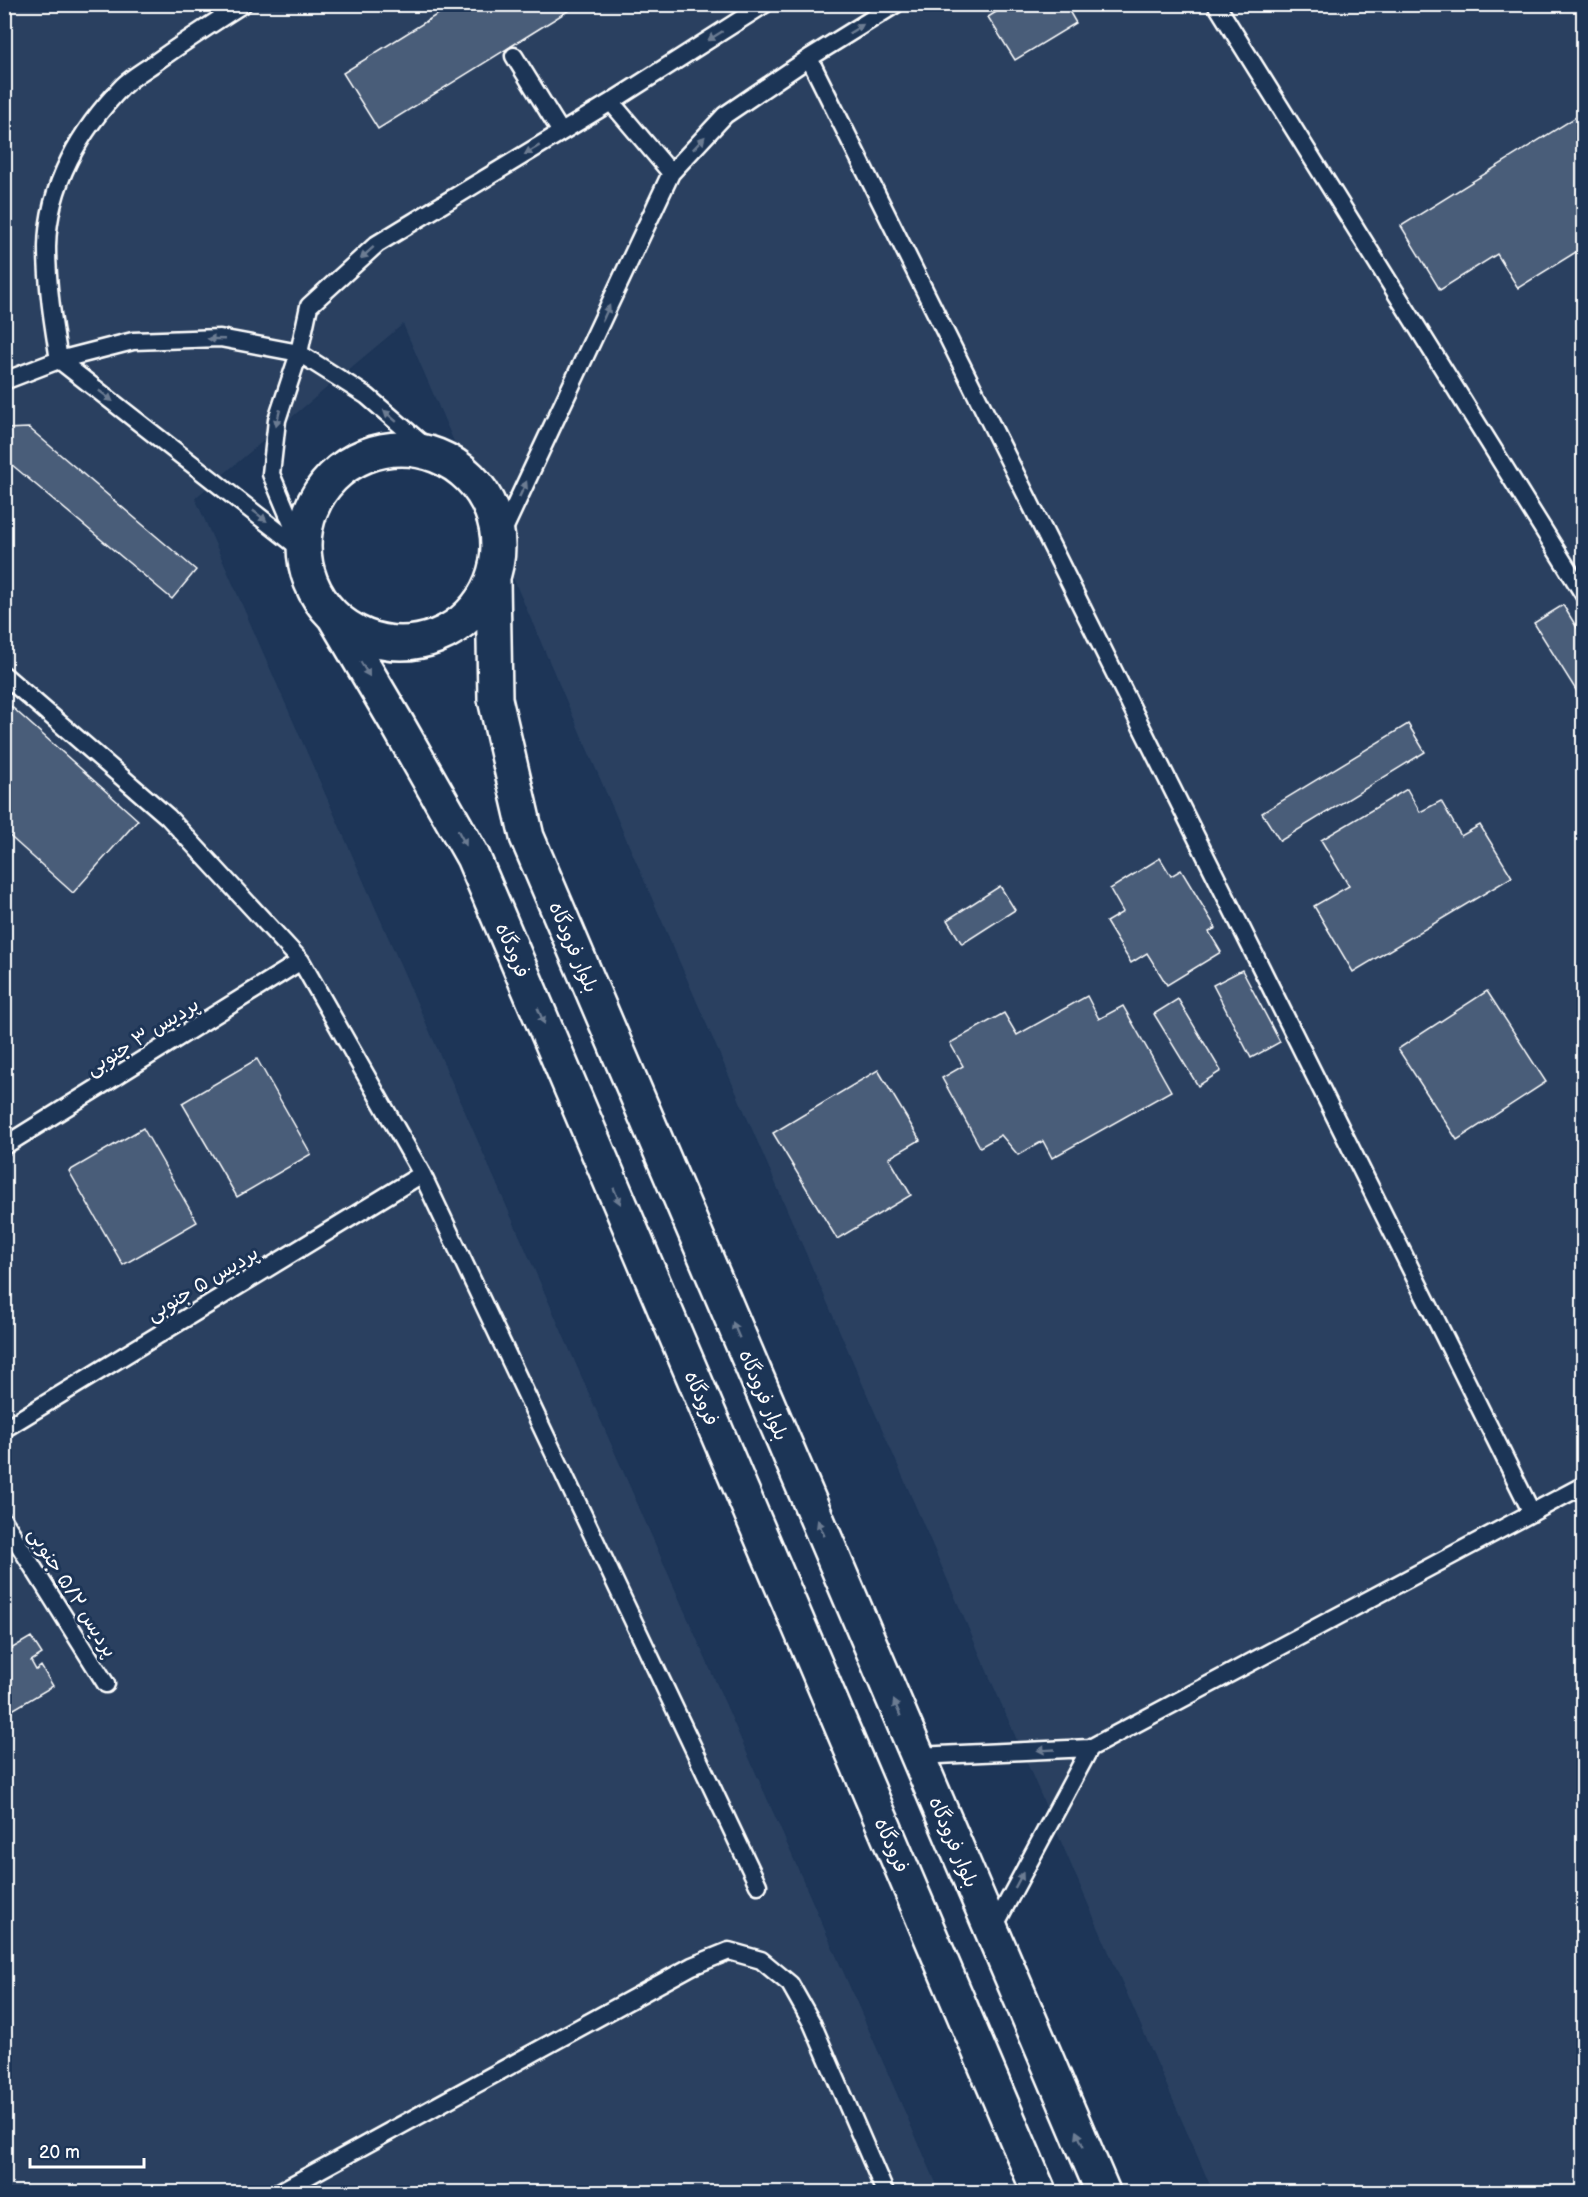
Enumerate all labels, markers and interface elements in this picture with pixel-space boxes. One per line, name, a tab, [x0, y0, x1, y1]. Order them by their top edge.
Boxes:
one-way arrow	[848, 24, 864, 35]
one-way arrow	[707, 30, 723, 41]
one-way arrow	[692, 136, 705, 151]
one-way arrow	[524, 144, 540, 155]
one-way arrow	[359, 246, 374, 260]
one-way arrow	[601, 304, 610, 321]
one-way arrow	[206, 335, 225, 344]
one-way arrow	[98, 390, 113, 402]
one-way arrow	[273, 409, 282, 428]
one-way arrow	[383, 410, 398, 423]
one-way arrow	[519, 481, 528, 498]
one-way arrow	[252, 510, 267, 522]
one-way arrow	[360, 661, 370, 678]
one-way arrow	[457, 829, 467, 846]
street label: بلوار فرودگاه	[543, 898, 603, 996]
street label: فرودگاه	[490, 919, 534, 981]
street label: پردیس ۳ جنوبی	[82, 993, 204, 1082]
one-way arrow	[537, 1007, 546, 1025]
one-way arrow	[612, 1187, 622, 1205]
street label: پردیس ۵ جنوبی	[142, 1241, 263, 1328]
one-way arrow	[731, 1320, 741, 1338]
street label: بلوار فرودگاه	[733, 1346, 793, 1444]
street label: فرودگاه	[679, 1367, 723, 1429]
one-way arrow	[816, 1519, 826, 1537]
street label: پردیس ۵/۲ جنوبی	[22, 1523, 122, 1663]
one-way arrow	[892, 1699, 901, 1717]
one-way arrow	[1036, 1745, 1055, 1754]
street label: بلوار فرودگاه	[923, 1793, 983, 1891]
street label: فرودگاه	[869, 1814, 913, 1876]
one-way arrow	[1014, 1871, 1024, 1888]
one-way arrow	[1075, 2129, 1085, 2147]
scale bar	[30, 2131, 144, 2169]
text: 20 m	[39, 2142, 80, 2163]

